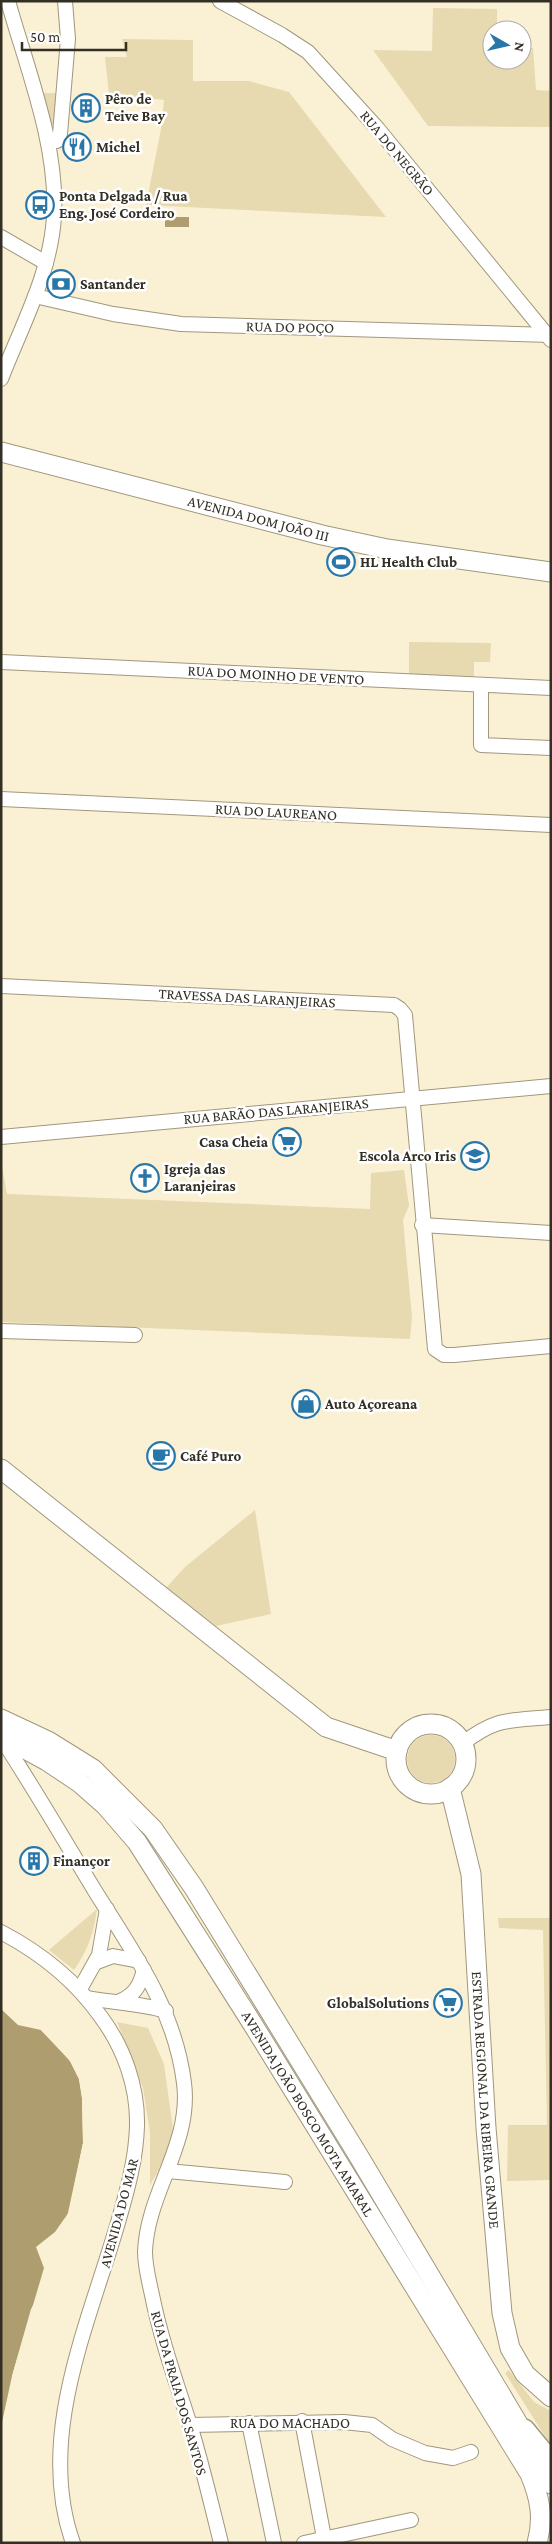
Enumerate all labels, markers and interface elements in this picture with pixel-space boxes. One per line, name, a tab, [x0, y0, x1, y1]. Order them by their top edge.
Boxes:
scale bar	[22, 20, 126, 52]
north arrow	[482, 20, 532, 70]
text: 50 m	[30, 29, 60, 45]
text: N	[511, 41, 528, 53]
place label: Pêro de Teive Bay	[105, 91, 166, 124]
building icon: Pêro de Teive Bay	[71, 93, 101, 123]
street label: RUA DO NEGRÃO	[357, 107, 437, 199]
restaurant icon: Michel	[62, 132, 92, 162]
place label: Michel	[96, 139, 141, 155]
place label: Ponta Delgada / Rua Eng. José Cordeiro	[59, 188, 188, 221]
bus stop icon: Ponta Delgada / Rua Eng. José Cordeiro	[25, 190, 55, 220]
bank icon: Santander	[46, 269, 76, 299]
place label: Santander	[80, 276, 146, 292]
street label: RUA DO POÇO	[246, 318, 334, 337]
street label: AVENIDA DOM JOÃO III	[186, 493, 331, 544]
sports icon: HL Health Club	[326, 547, 356, 577]
place label: HL Health Club	[360, 554, 457, 570]
street label: RUA DO MOINHO DE VENTO	[187, 662, 365, 688]
street label: RUA DO LAUREANO	[215, 801, 337, 823]
street label: TRAVESSA DAS LARANJEIRAS	[158, 985, 336, 1012]
street label: RUA BARÃO DAS LARANJEIRAS	[183, 1095, 369, 1128]
supermarket icon: Casa Cheia	[272, 1127, 302, 1157]
place label: Casa Cheia	[199, 1134, 269, 1150]
school or university icon: Escola Arco Iris	[460, 1141, 490, 1171]
place label: Escola Arco Iris	[359, 1148, 456, 1164]
place label: Igreja das Laranjeiras	[164, 1161, 236, 1195]
church icon: Igreja das Laranjeiras	[130, 1163, 160, 1193]
shop icon: Auto Açoreana	[291, 1389, 321, 1419]
place label: Auto Açoreana	[324, 1396, 418, 1412]
cafe icon: Café Puro	[146, 1441, 176, 1471]
place label: Café Puro	[180, 1448, 241, 1464]
building icon: Finançor	[19, 1846, 49, 1876]
place label: Finançor	[53, 1853, 110, 1869]
street label: ESTRADA REGIONAL DA RIBEIRA GRANDE	[469, 1971, 503, 2230]
supermarket icon: GlobalSolutions	[433, 1988, 463, 2018]
place label: GlobalSolutions	[327, 1995, 429, 2011]
street label: AVENIDA JOÃO BOSCO MOTA AMARAL	[238, 2008, 377, 2220]
street label: AVENIDA DO MAR	[97, 2156, 141, 2270]
street label: RUA DA PRAIA DOS SANTOS	[148, 2309, 210, 2477]
street label: RUA DO MACHADO	[230, 2415, 350, 2431]

